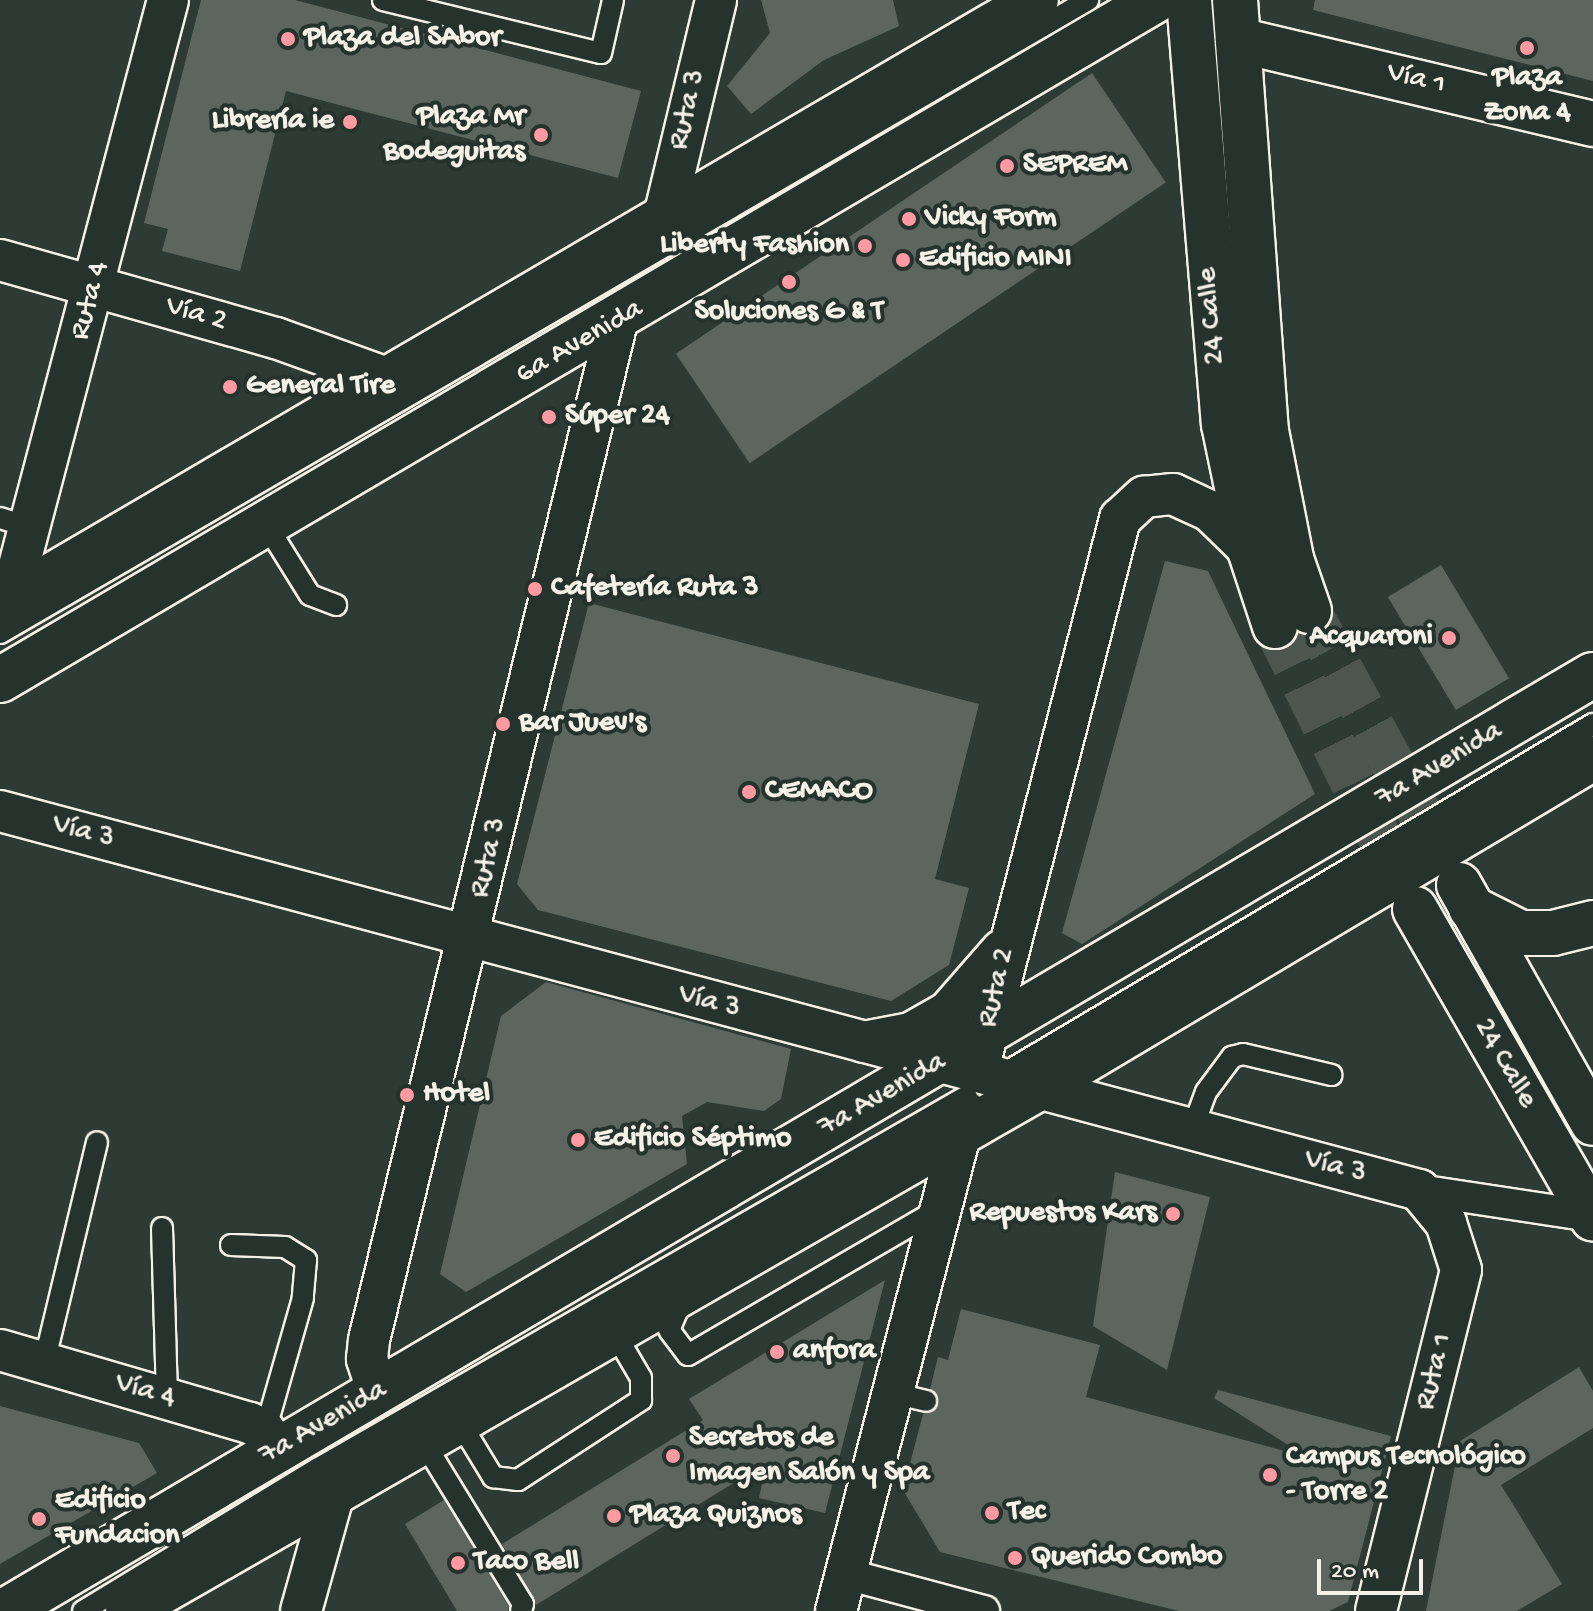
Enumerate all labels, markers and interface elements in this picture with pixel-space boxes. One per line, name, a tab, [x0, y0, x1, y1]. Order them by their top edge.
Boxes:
place label: Plaza del SAbor	[304, 21, 501, 57]
marker: Plaza del SAbor	[279, 30, 297, 48]
marker: Plaza Zona 4	[1518, 39, 1536, 57]
street label: Vía 1	[1383, 55, 1449, 105]
place label: Plaza Zona 4	[1483, 61, 1571, 132]
street label: Ruta 3	[662, 66, 716, 154]
place label: Plaza Mr Bodeguitas	[383, 100, 525, 170]
place label: Librería ie	[212, 104, 334, 140]
marker: Librería ie	[341, 113, 359, 131]
marker: Plaza Mr Bodeguitas	[532, 126, 550, 144]
place label: SEPREM	[1023, 148, 1127, 184]
marker: SEPREM	[998, 157, 1016, 175]
place label: Vicky Form	[925, 201, 1056, 237]
marker: Vicky Form	[900, 210, 918, 228]
place label: Liberty Fashion	[660, 228, 849, 264]
marker: Liberty Fashion	[856, 237, 874, 255]
place label: Edificio MINI	[919, 242, 1072, 278]
marker: Edificio MINI	[894, 251, 912, 269]
street label: Ruta 4	[63, 258, 119, 344]
street label: 24 Calle	[1191, 266, 1235, 366]
marker: Soluciones G & T	[780, 273, 798, 291]
street label: Vía 2	[161, 289, 231, 341]
street label: 6a Avenida	[510, 292, 650, 394]
place label: Soluciones G & T	[695, 295, 883, 331]
place label: General Tire	[246, 369, 395, 405]
marker: General Tire	[221, 378, 239, 396]
place label: Súper 24	[565, 399, 670, 435]
marker: Súper 24	[540, 408, 558, 426]
place label: Cafetería Ruta 3	[551, 571, 759, 607]
marker: Cafetería Ruta 3	[526, 580, 544, 598]
place label: Acquaroni	[1309, 620, 1433, 656]
marker: Acquaroni	[1440, 629, 1458, 647]
place label: Bar Juev's	[519, 706, 646, 742]
street label: 7a Avenida	[1370, 714, 1510, 818]
marker: Bar Juev's	[494, 715, 512, 733]
place label: CEMACO	[765, 774, 873, 810]
marker: CEMACO	[740, 783, 758, 801]
street label: Vía 3	[48, 808, 118, 858]
street label: Ruta 3	[463, 814, 517, 902]
street label: Ruta 2	[971, 945, 1025, 1031]
street label: Vía 3	[674, 978, 744, 1028]
street label: 24 Calle	[1464, 1013, 1544, 1115]
street label: 7a Avenida	[813, 1045, 953, 1147]
place label: Hotel	[423, 1077, 490, 1113]
marker: Hotel	[398, 1086, 416, 1104]
place label: Edificio Séptimo	[594, 1122, 792, 1158]
marker: Edificio Séptimo	[569, 1131, 587, 1149]
street label: Vía 3	[1300, 1143, 1370, 1193]
place label: Repuestos Kars	[970, 1196, 1157, 1232]
marker: Repuestos Kars	[1164, 1205, 1182, 1223]
street label: Ruta 1	[1409, 1330, 1463, 1414]
place label: anfora	[793, 1334, 876, 1370]
marker: anfora	[768, 1343, 786, 1361]
street label: Vía 4	[111, 1366, 179, 1418]
street label: 7a Avenida	[254, 1373, 394, 1475]
place label: Secretos de Imagen Salón y Spa	[689, 1421, 929, 1492]
place label: Campus Tecnológico - Torre 2	[1286, 1440, 1526, 1510]
marker: Secretos de Imagen Salón y Spa	[664, 1447, 682, 1465]
marker: Campus Tecnológico - Torre 2	[1261, 1466, 1279, 1484]
place label: Edificio Fundacion	[55, 1484, 179, 1554]
place label: Tec	[1008, 1495, 1045, 1531]
place label: Plaza Quiznos	[630, 1498, 802, 1534]
marker: Tec	[983, 1504, 1001, 1522]
marker: Plaza Quiznos	[605, 1507, 623, 1525]
marker: Edificio Fundacion	[30, 1510, 48, 1528]
place label: Querido Combo	[1031, 1540, 1223, 1576]
scale bar	[1321, 1543, 1427, 1593]
place label: Taco Bell	[474, 1545, 579, 1581]
marker: Querido Combo	[1006, 1549, 1024, 1567]
marker: Taco Bell	[449, 1554, 467, 1572]
text: 20 m	[1331, 1558, 1379, 1587]

